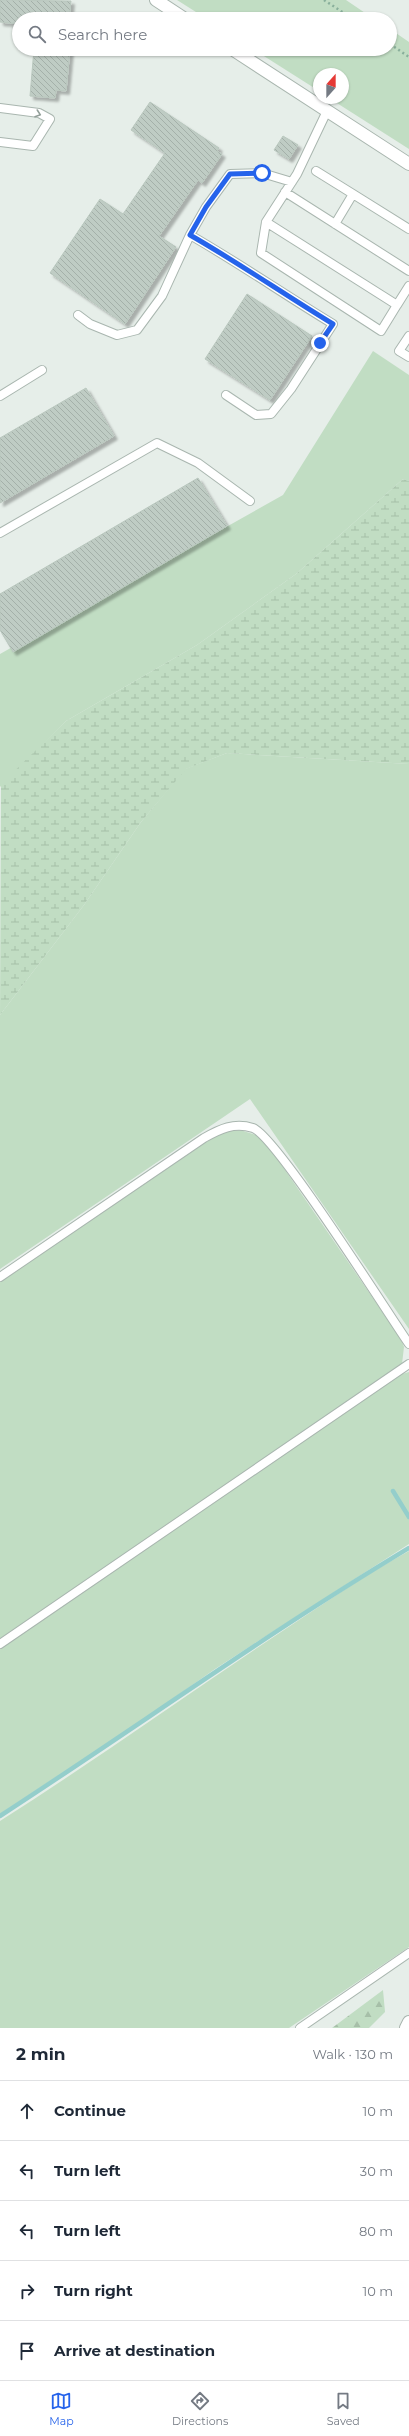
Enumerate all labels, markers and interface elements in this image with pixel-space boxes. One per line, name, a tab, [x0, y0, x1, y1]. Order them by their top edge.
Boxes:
search box	[12, 12, 397, 56]
icon: search	[26, 23, 48, 45]
text: Search here	[58, 25, 147, 44]
north arrow	[313, 68, 349, 104]
one-way arrow	[35, 109, 42, 118]
route start	[253, 164, 271, 182]
route end	[311, 334, 329, 352]
text: 2 min	[16, 2044, 66, 2064]
text: Walk · 130 m	[312, 2046, 393, 2062]
icon: ahead	[16, 2100, 38, 2122]
text: Continue	[54, 2101, 126, 2120]
text: 10 m	[363, 2103, 393, 2119]
icon: left	[16, 2160, 38, 2182]
text: Turn left	[54, 2161, 121, 2180]
text: 30 m	[360, 2163, 393, 2179]
icon: left	[16, 2220, 38, 2242]
text: Turn left	[54, 2221, 121, 2240]
text: 80 m	[359, 2223, 393, 2239]
icon: right	[16, 2280, 38, 2302]
text: Turn right	[54, 2281, 133, 2300]
text: 10 m	[363, 2283, 393, 2299]
icon: arrive	[16, 2340, 38, 2362]
text: Arrive at destination	[54, 2341, 215, 2360]
tab: Map	[49, 2390, 74, 2428]
tab: Directions	[172, 2390, 228, 2428]
tab: Saved	[327, 2390, 360, 2428]

